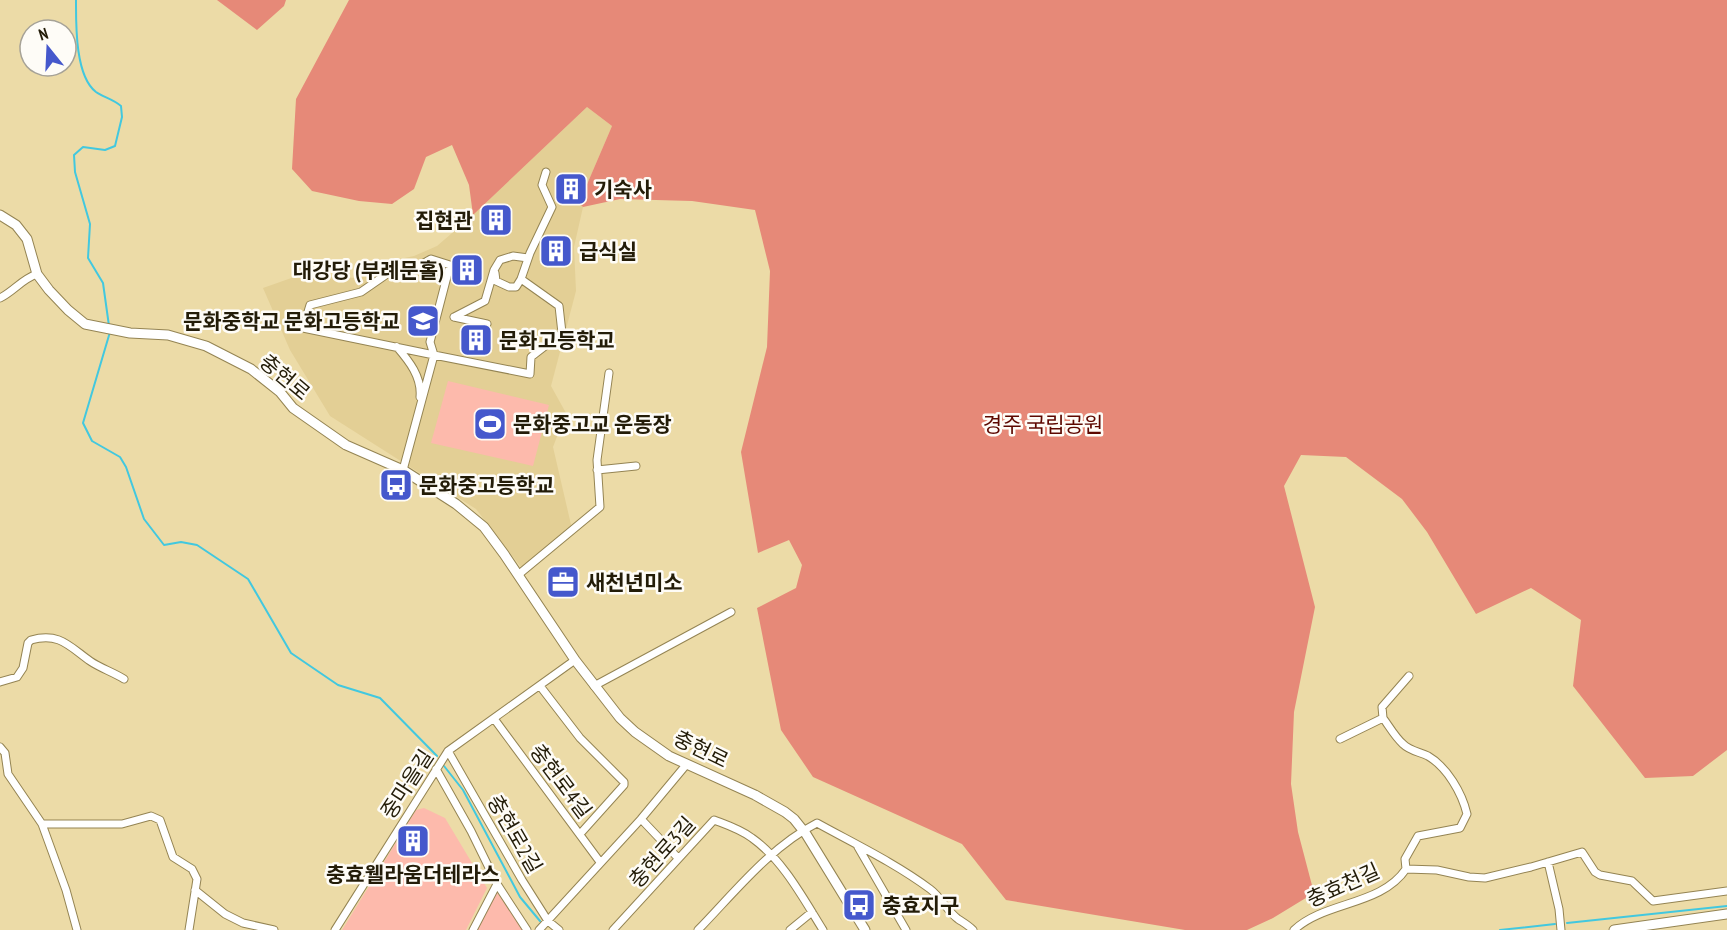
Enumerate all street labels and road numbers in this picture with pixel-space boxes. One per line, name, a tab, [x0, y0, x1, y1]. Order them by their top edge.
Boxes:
street label: 충현로	[254, 348, 316, 406]
street label: 충현로	[669, 724, 733, 774]
street label: 충현로4길	[524, 738, 598, 824]
street label: 중마을길	[375, 744, 439, 824]
street label: 충현로2길	[482, 790, 548, 878]
street label: 충현로3길	[623, 811, 701, 893]
street label: 충효천길	[1302, 857, 1384, 913]

